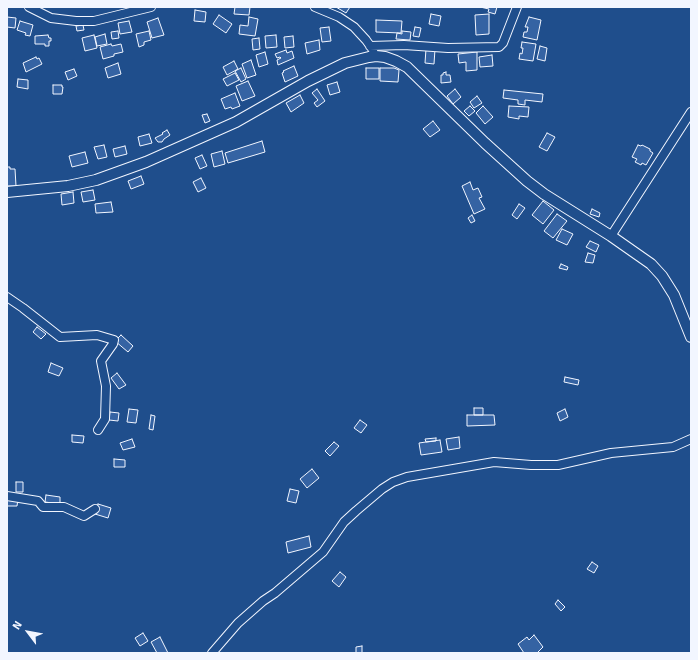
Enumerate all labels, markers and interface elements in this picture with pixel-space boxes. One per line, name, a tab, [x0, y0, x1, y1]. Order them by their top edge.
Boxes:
north arrow	[8, 612, 48, 652]
text: N	[10, 619, 25, 632]

